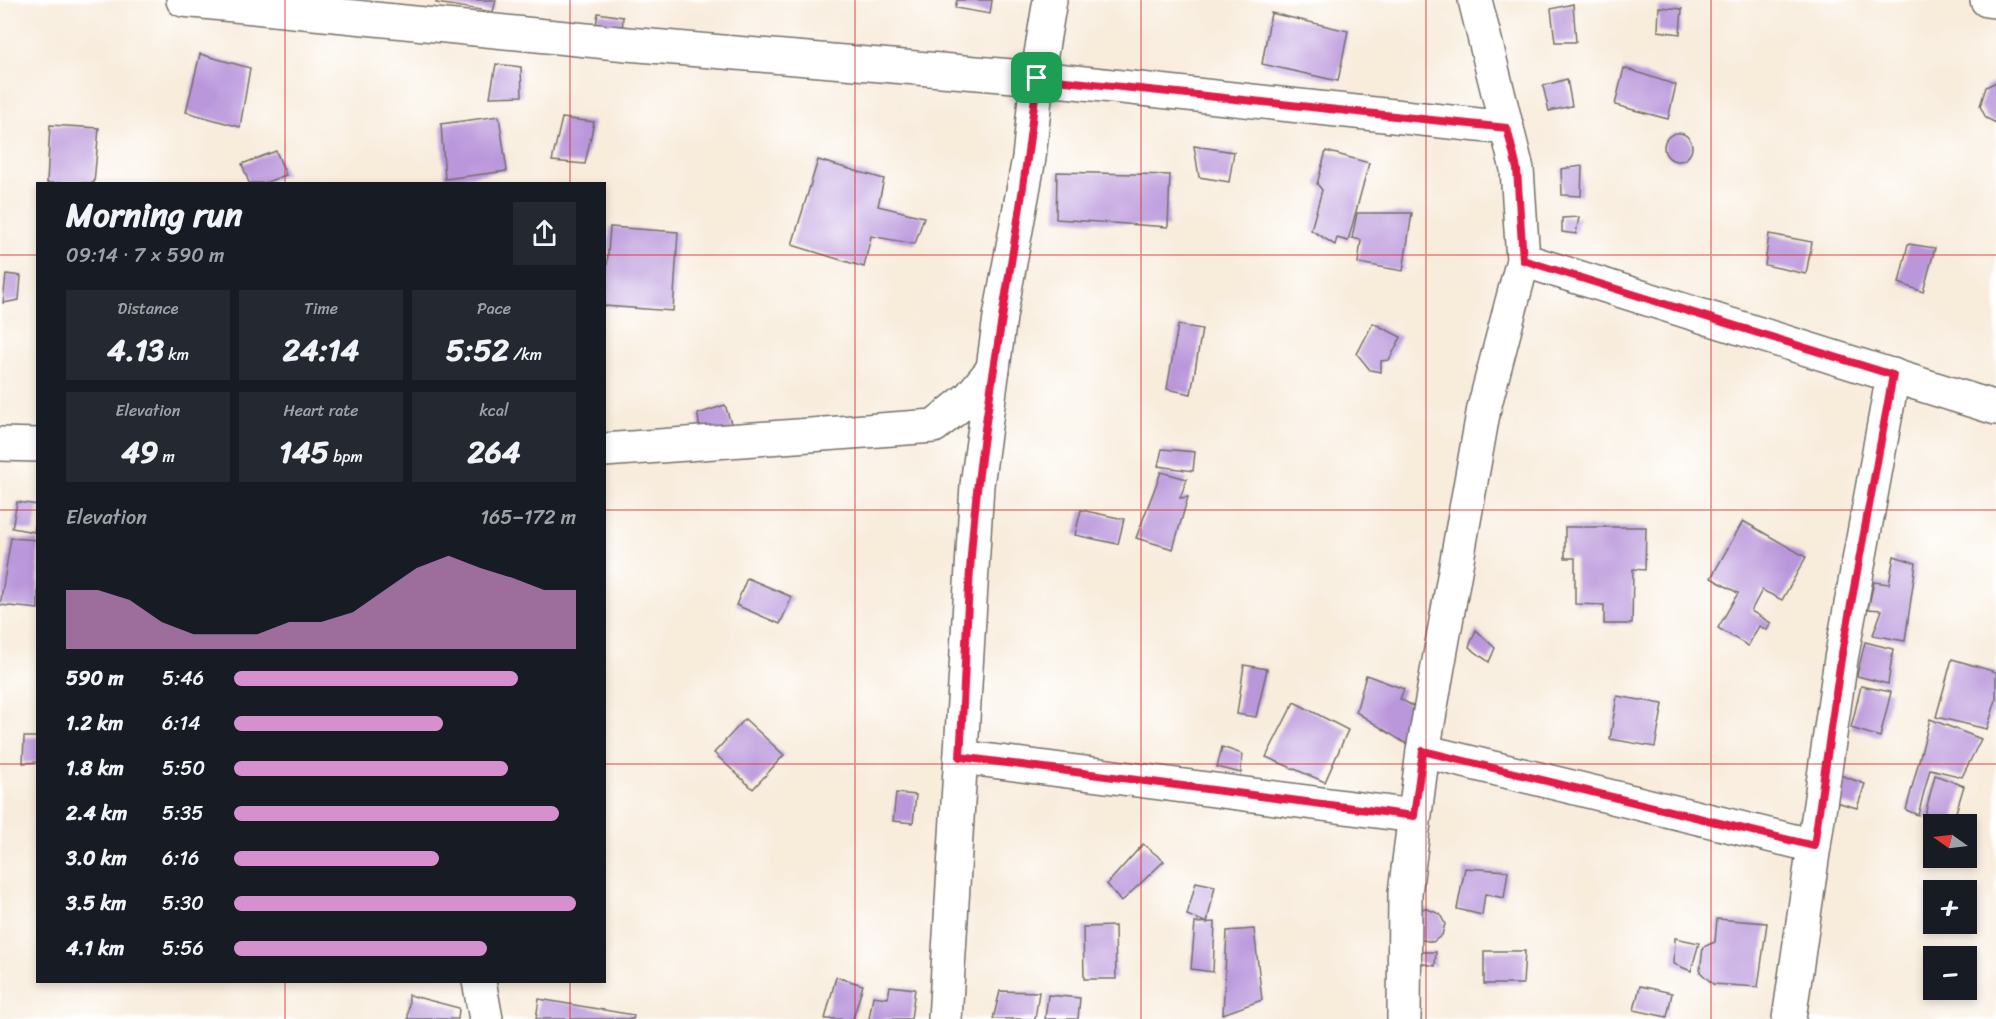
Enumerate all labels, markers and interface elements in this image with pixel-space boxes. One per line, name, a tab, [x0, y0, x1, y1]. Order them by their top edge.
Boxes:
pin	[1011, 52, 1062, 103]
icon: arrive	[1020, 61, 1053, 94]
text: Morning run	[66, 186, 242, 244]
button: share	[513, 202, 576, 265]
text: 09:14 · 7 × 590 m	[66, 238, 224, 273]
text: Distance	[118, 294, 178, 323]
text: Time	[304, 294, 338, 323]
text: Pace	[477, 294, 511, 323]
text: 4.13	[107, 323, 164, 377]
text: 24:14	[283, 323, 359, 377]
text: 5:52	[446, 323, 509, 377]
text: km	[164, 340, 189, 369]
text: /km	[509, 340, 542, 369]
text: Elevation	[116, 396, 180, 425]
text: Heart rate	[283, 396, 359, 425]
text: kcal	[479, 396, 509, 425]
text: 49	[121, 425, 158, 479]
text: 145	[279, 425, 329, 479]
text: 264	[467, 425, 521, 479]
text: m	[158, 442, 175, 471]
text: bpm	[329, 442, 363, 471]
text: Elevation	[66, 500, 147, 535]
text: 165–172 m	[480, 500, 576, 535]
text: 590 m	[66, 661, 124, 696]
text: 5:46	[162, 661, 204, 696]
text: 1.2 km	[66, 706, 123, 741]
text: 6:14	[162, 706, 200, 741]
text: 1.8 km	[66, 751, 124, 786]
text: 5:50	[162, 751, 205, 786]
text: 2.4 km	[66, 796, 127, 831]
text: 5:35	[162, 796, 203, 831]
north arrow	[1923, 814, 1977, 868]
map controls	[1923, 814, 1977, 1000]
text: 3.0 km	[66, 841, 127, 876]
text: 6:16	[162, 841, 199, 876]
button: +	[1923, 880, 1977, 934]
text: 3.5 km	[66, 886, 126, 921]
text: 5:30	[162, 886, 204, 921]
text: 4.1 km	[66, 931, 124, 966]
text: 5:56	[162, 931, 204, 966]
button: −	[1923, 946, 1977, 1000]

